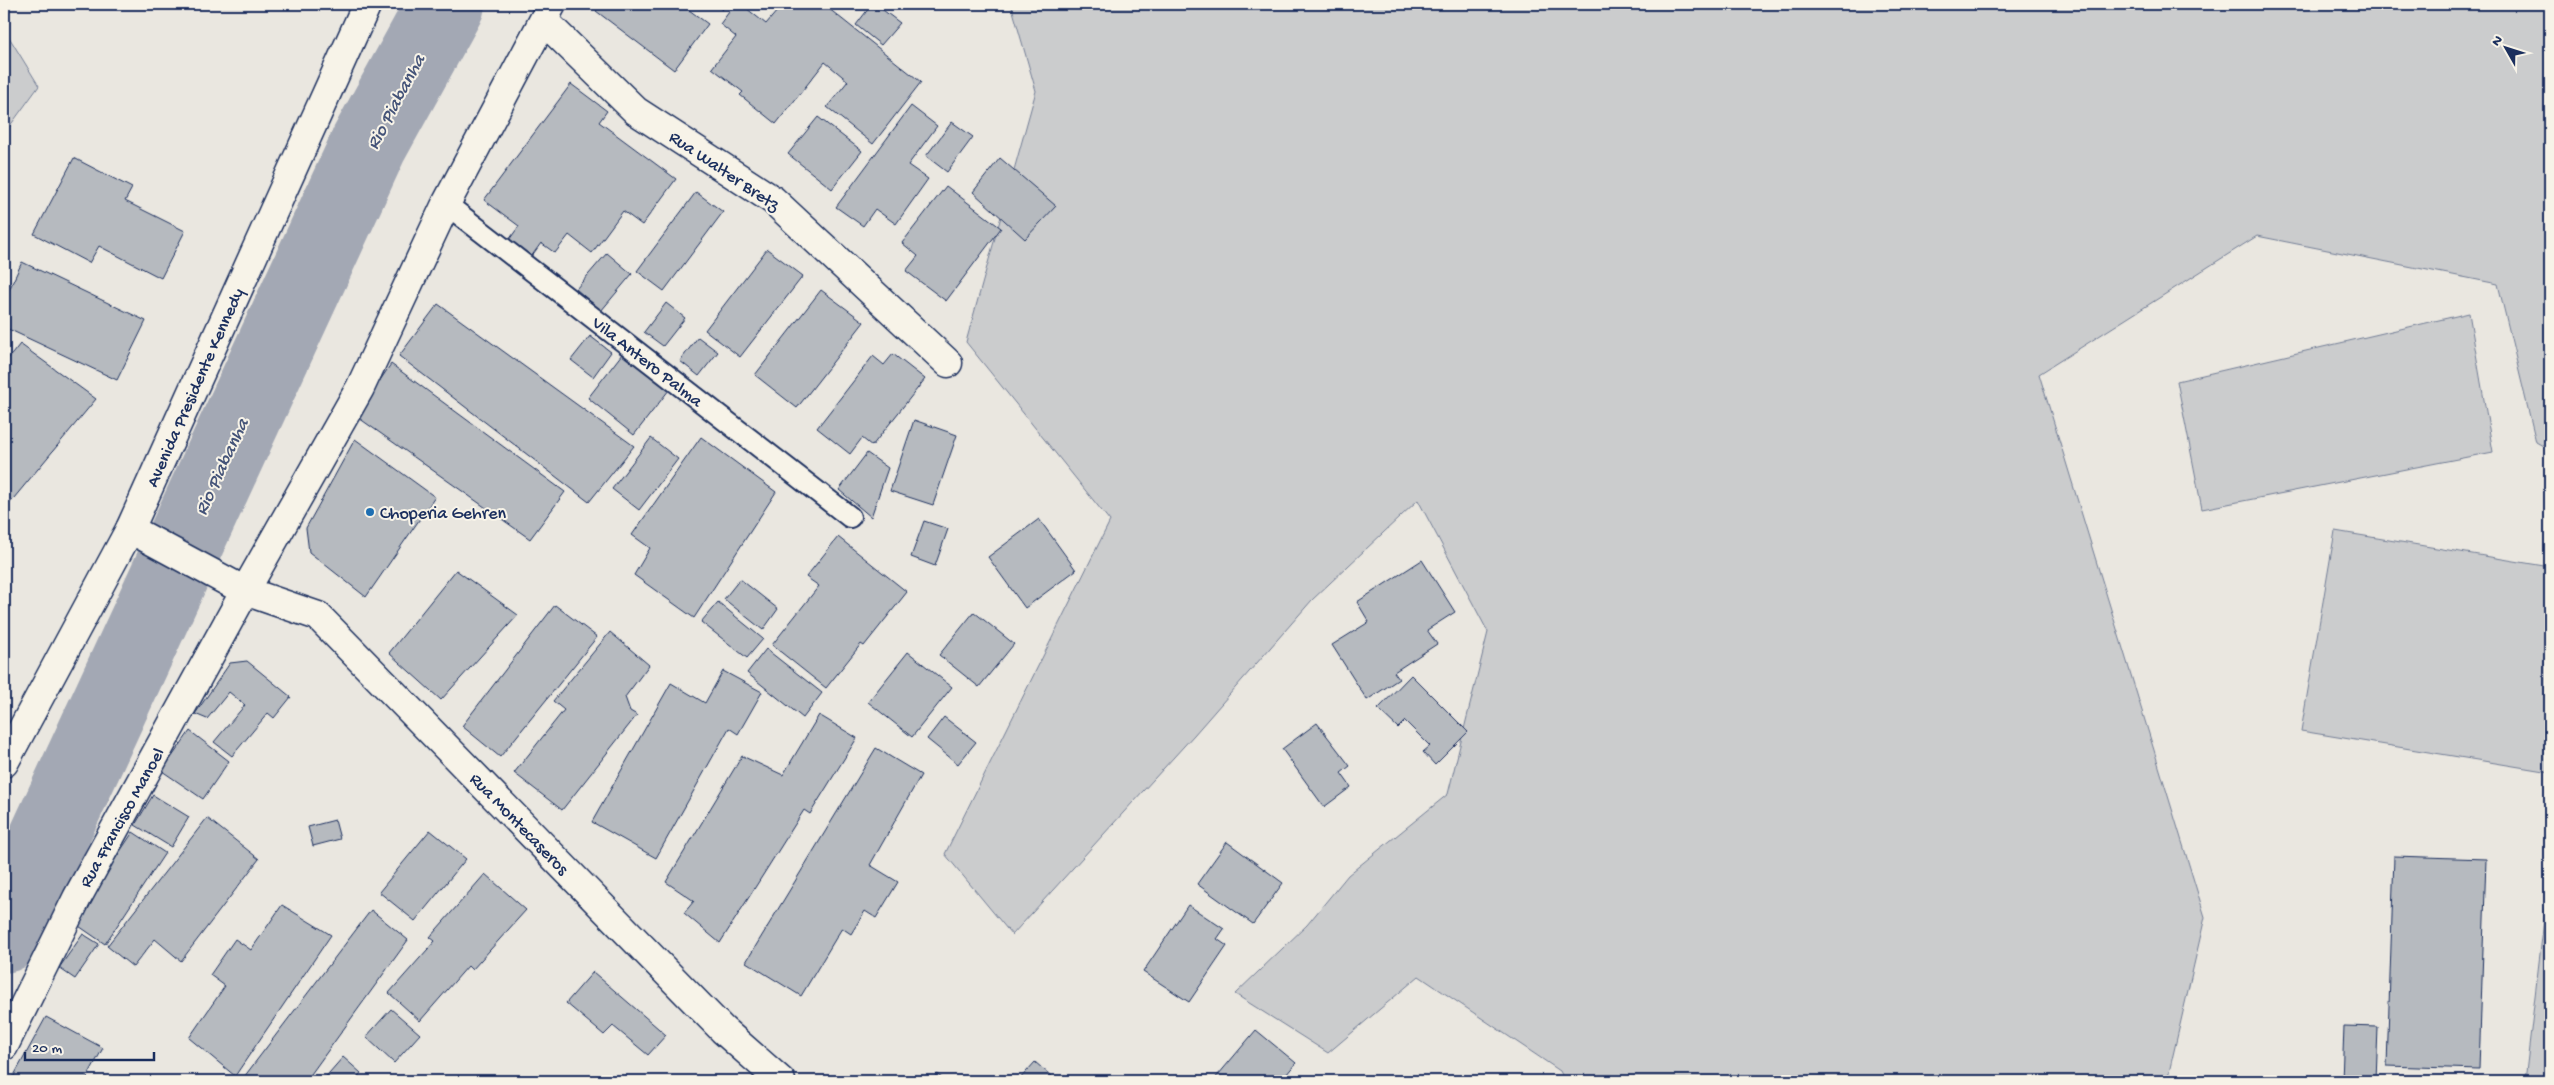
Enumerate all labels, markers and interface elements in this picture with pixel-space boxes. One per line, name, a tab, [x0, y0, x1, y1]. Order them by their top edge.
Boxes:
north arrow	[2482, 22, 2532, 72]
text: N	[2488, 32, 2507, 50]
water label: Rio Piabanha	[363, 50, 432, 154]
street label: Rua Walter Bretz	[664, 127, 784, 217]
street label: Avenida Presidente Kennedy	[143, 285, 250, 491]
street label: Vila Antero Palma	[586, 313, 707, 413]
water label: Rio Piabanha	[191, 414, 256, 519]
place label: Choperia Gehren	[380, 504, 506, 525]
marker: Choperia Gehren	[364, 506, 376, 518]
street label: Rua Francisco Manoel	[76, 745, 170, 892]
street label: Rua Montecaseros	[464, 769, 573, 881]
scale bar	[25, 1030, 154, 1062]
text: 20 m	[32, 1040, 62, 1058]

